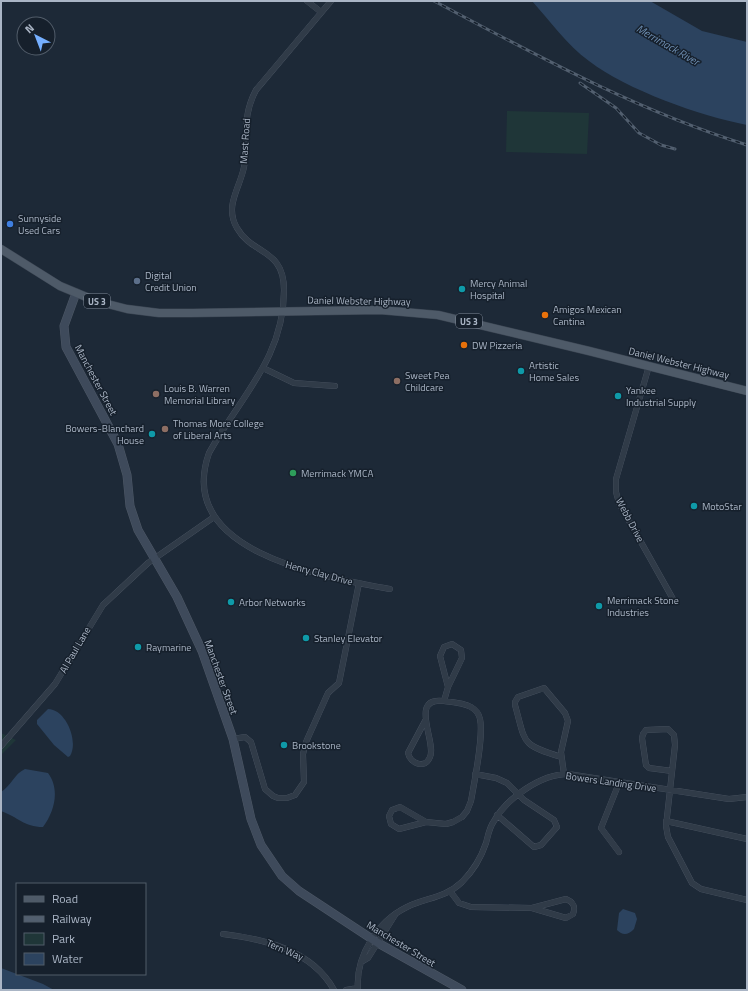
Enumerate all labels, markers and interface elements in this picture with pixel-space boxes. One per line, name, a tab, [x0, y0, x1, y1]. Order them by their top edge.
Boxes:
north arrow	[16, 16, 56, 56]
text: N	[21, 20, 37, 37]
water label: Merrimack River	[633, 20, 704, 70]
street label: Mast Road	[236, 118, 254, 164]
place label: Sunnyside Used Cars	[18, 211, 61, 238]
marker: Sunnyside Used Cars	[5, 219, 15, 229]
place label: Digital Credit Union	[145, 268, 197, 295]
marker: Digital Credit Union	[132, 276, 142, 286]
place label: Mercy Animal Hospital	[470, 276, 527, 303]
marker: Mercy Animal Hospital	[457, 284, 467, 294]
street label: Daniel Webster Highway	[307, 293, 411, 309]
road number: US 3	[84, 294, 110, 308]
place label: Amigos Mexican Cantina	[553, 302, 622, 329]
marker: Amigos Mexican Cantina	[540, 310, 550, 320]
road number: US 3	[456, 314, 482, 328]
place label: DW Pizzeria	[472, 338, 522, 353]
marker: DW Pizzeria	[459, 340, 469, 350]
street label: Manchester Street	[71, 342, 121, 418]
street label: Daniel Webster Highway	[627, 343, 731, 383]
place label: Artistic Home Sales	[529, 358, 579, 385]
marker: Artistic Home Sales	[516, 366, 526, 376]
place label: Sweet Pea Childcare	[405, 368, 450, 395]
marker: Sweet Pea Childcare	[392, 376, 402, 386]
place label: Louis B. Warren Memorial Library	[164, 381, 235, 408]
place label: Yankee Industrial Supply	[626, 383, 696, 410]
marker: Louis B. Warren Memorial Library	[151, 389, 161, 399]
marker: Yankee Industrial Supply	[613, 391, 623, 401]
place label: Thomas More College of Liberal Arts	[173, 416, 264, 443]
place label: Bowers-Blanchard House	[65, 421, 144, 448]
marker: Thomas More College of Liberal Arts	[160, 424, 170, 434]
marker: Bowers-Blanchard House	[147, 429, 157, 439]
place label: Merrimack YMCA	[301, 466, 373, 481]
marker: Merrimack YMCA	[288, 468, 298, 478]
street label: Webb Drive	[612, 495, 648, 545]
place label: MotoStar	[702, 499, 742, 514]
marker: MotoStar	[689, 501, 699, 511]
street label: Henry Clay Drive	[284, 557, 354, 589]
place label: Merrimack Stone Industries	[607, 593, 679, 620]
place label: Arbor Networks	[239, 595, 306, 610]
marker: Arbor Networks	[226, 597, 236, 607]
marker: Merrimack Stone Industries	[594, 601, 604, 611]
street label: Al Paul Lane	[56, 624, 94, 676]
place label: Stanley Elevator	[314, 631, 383, 646]
marker: Stanley Elevator	[301, 633, 311, 643]
street label: Manchester Street	[201, 638, 242, 717]
place label: Raymarine	[146, 640, 191, 655]
marker: Raymarine	[133, 642, 143, 652]
place label: Brookstone	[292, 738, 341, 753]
marker: Brookstone	[279, 740, 289, 750]
street label: Bowers Landing Drive	[565, 768, 657, 796]
legend	[16, 883, 146, 975]
text: Road	[52, 889, 78, 908]
text: Railway	[52, 909, 92, 928]
street label: Manchester Street	[364, 917, 439, 971]
text: Park	[52, 929, 75, 948]
street label: Tern Way	[264, 935, 306, 965]
text: Water	[52, 949, 83, 968]

